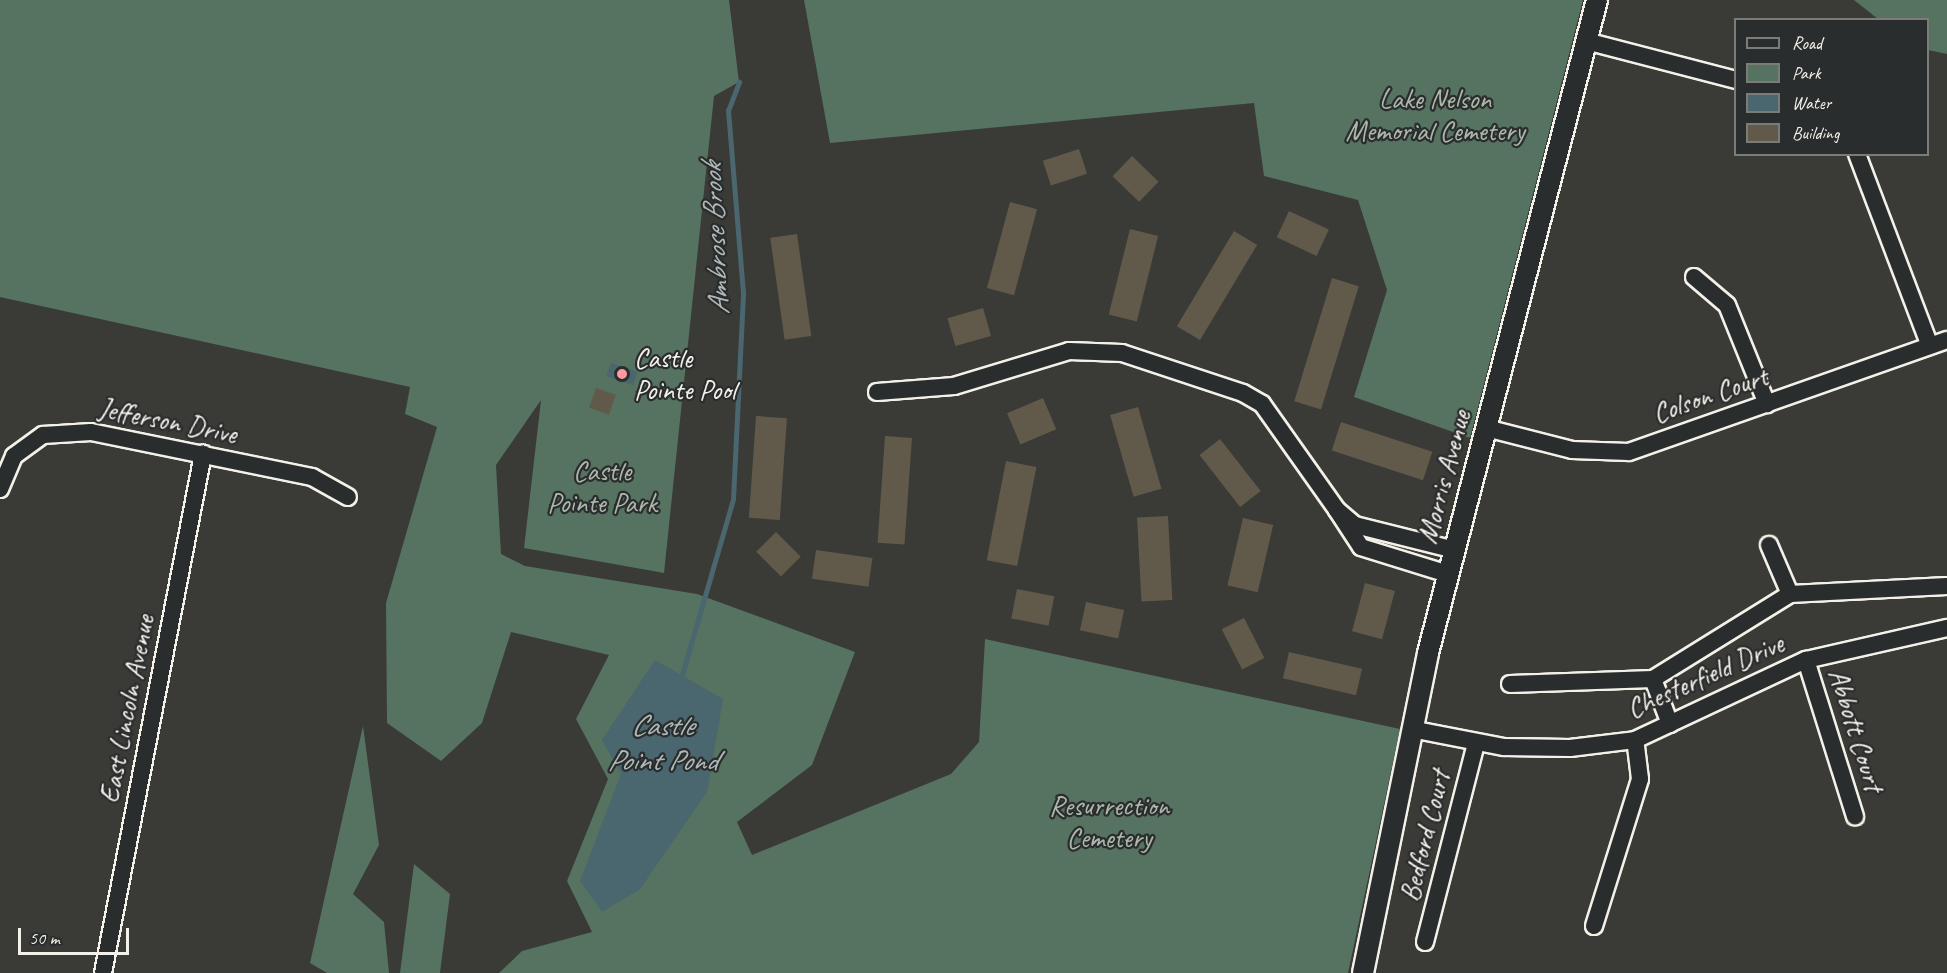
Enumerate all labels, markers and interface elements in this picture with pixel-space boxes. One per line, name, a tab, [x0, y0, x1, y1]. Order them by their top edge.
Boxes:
legend	[1734, 18, 1929, 156]
text: Road	[1792, 32, 1822, 54]
text: Park	[1792, 62, 1821, 84]
park label: Lake Nelson Memorial Cemetery	[1346, 82, 1524, 148]
text: Water	[1792, 92, 1831, 114]
text: Building	[1792, 122, 1839, 144]
water label: Ambrose Brook	[693, 162, 737, 316]
place label: Castle Pointe Pool	[634, 341, 736, 407]
street label: Colson Court	[1648, 360, 1772, 430]
marker: Castle Pointe Pool	[615, 367, 629, 381]
street label: Jefferson Drive	[96, 391, 240, 451]
street label: Morris Avenue	[1410, 407, 1478, 547]
park label: Castle Pointe Park	[547, 454, 657, 520]
street label: East Lincoln Avenue	[92, 612, 162, 806]
street label: Chesterfield Drive	[1621, 626, 1789, 726]
street label: Abbott Court	[1821, 665, 1891, 795]
water label: Castle Point Pond	[608, 707, 716, 777]
street label: Bedford Court	[1393, 767, 1457, 905]
park label: Resurrection Cemetery	[1049, 789, 1169, 855]
scale bar	[21, 916, 132, 954]
text: 50 m	[29, 927, 60, 949]

